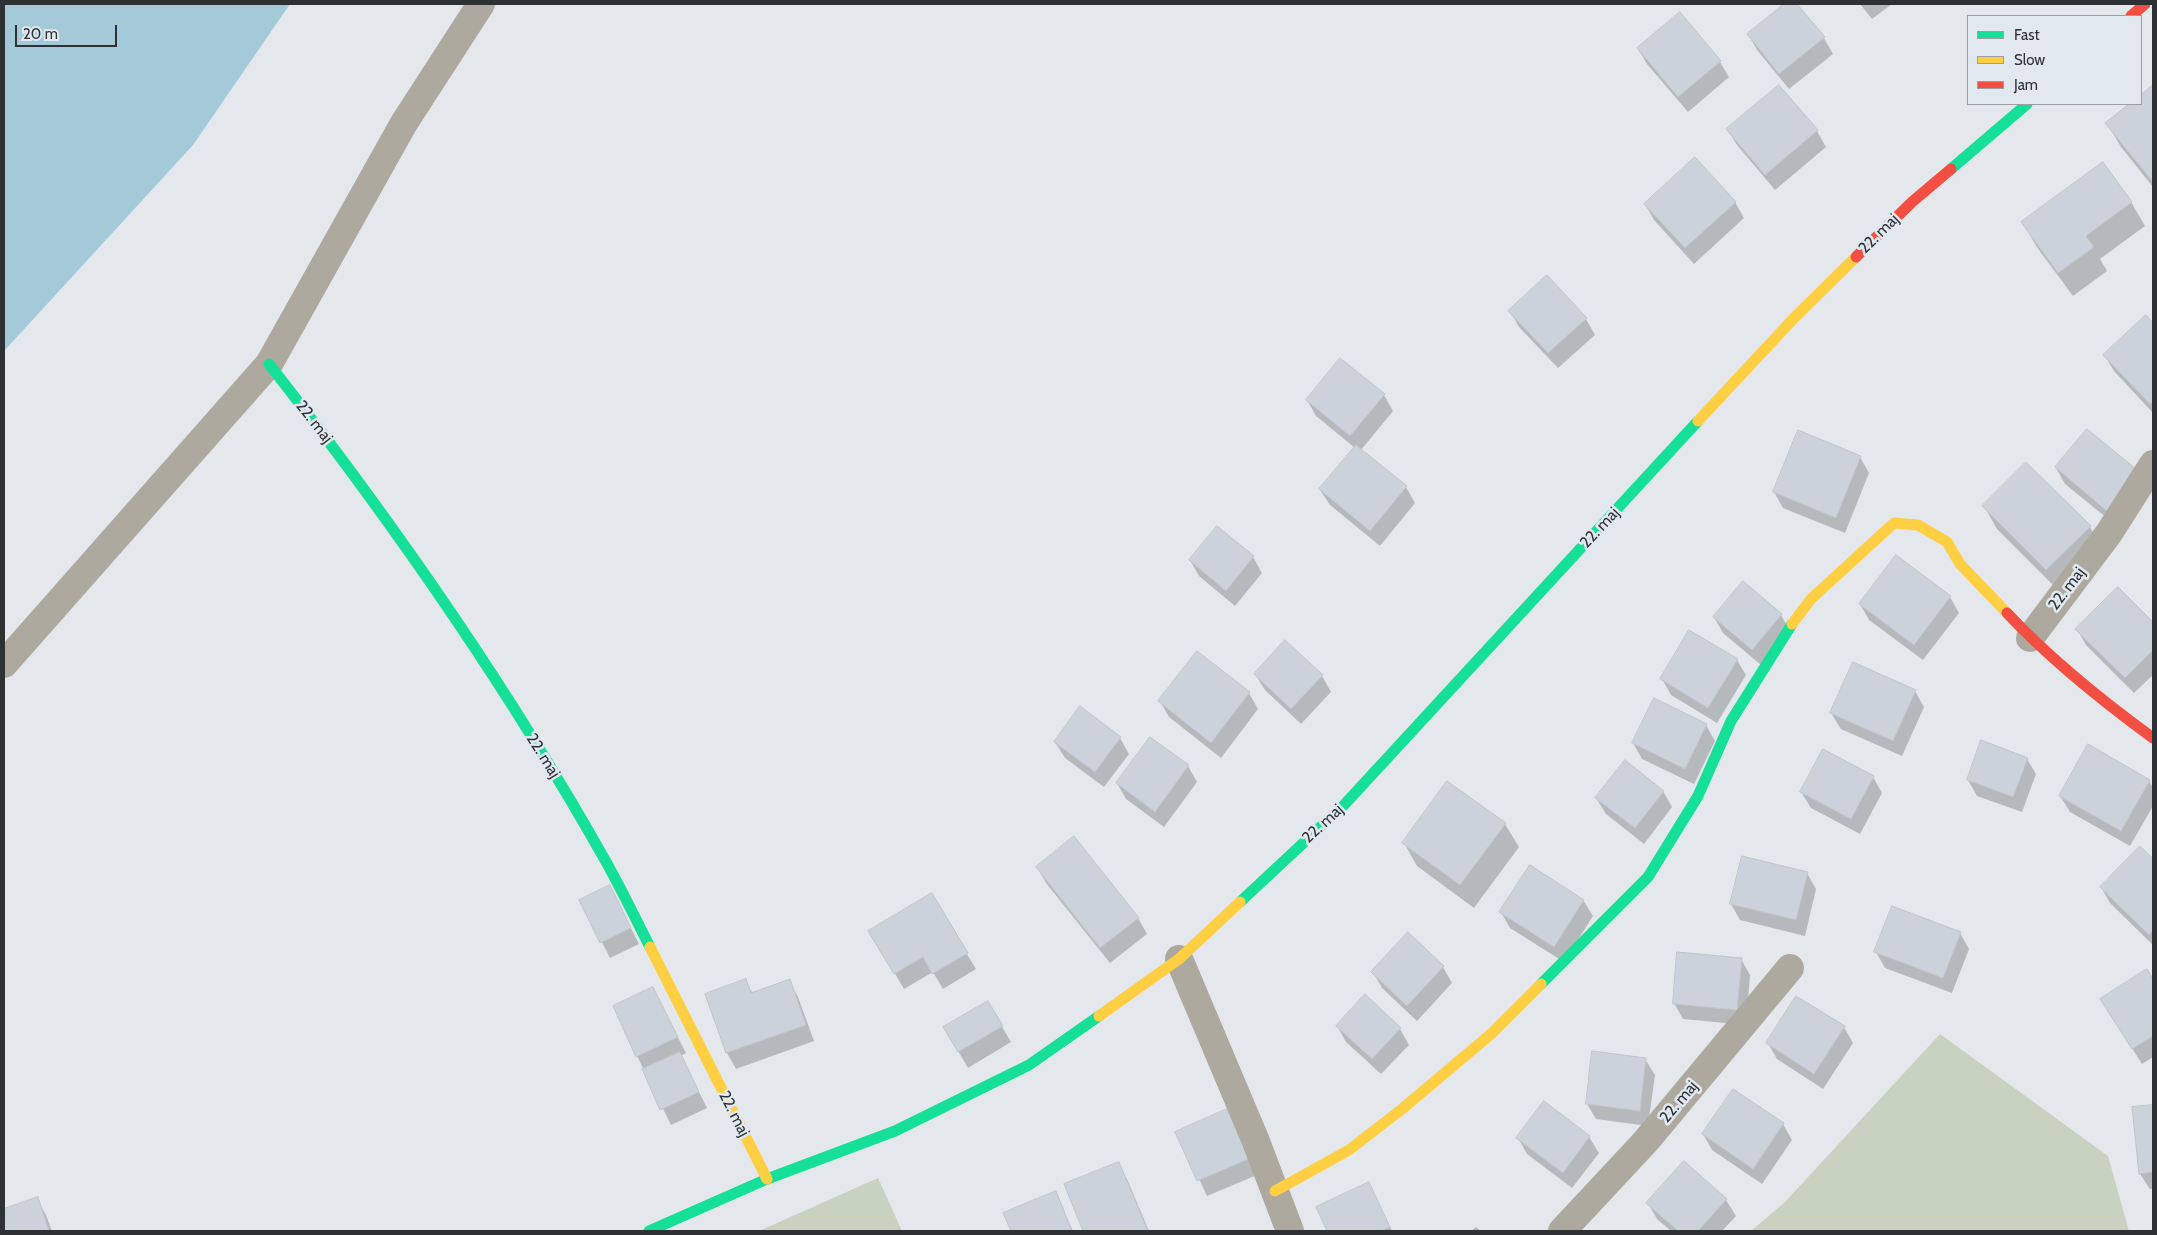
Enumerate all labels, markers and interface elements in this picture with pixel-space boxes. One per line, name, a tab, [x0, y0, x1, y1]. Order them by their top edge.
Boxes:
scale bar	[18, 15, 120, 47]
legend	[1967, 15, 2142, 105]
text: 20 m	[23, 25, 58, 43]
text: Fast	[2014, 26, 2039, 44]
text: Slow	[2014, 51, 2045, 69]
text: Jam	[2014, 76, 2038, 94]
street label: 22. maj	[1855, 210, 1903, 258]
street label: 22. maj	[291, 397, 337, 447]
street label: 22. maj	[1576, 504, 1624, 552]
street label: 22. maj	[2045, 564, 2089, 614]
street label: 22. maj	[522, 730, 564, 782]
street label: 22. maj	[1299, 800, 1347, 848]
street label: 22. maj	[1656, 1077, 1702, 1127]
street label: 22. maj	[714, 1088, 754, 1140]

